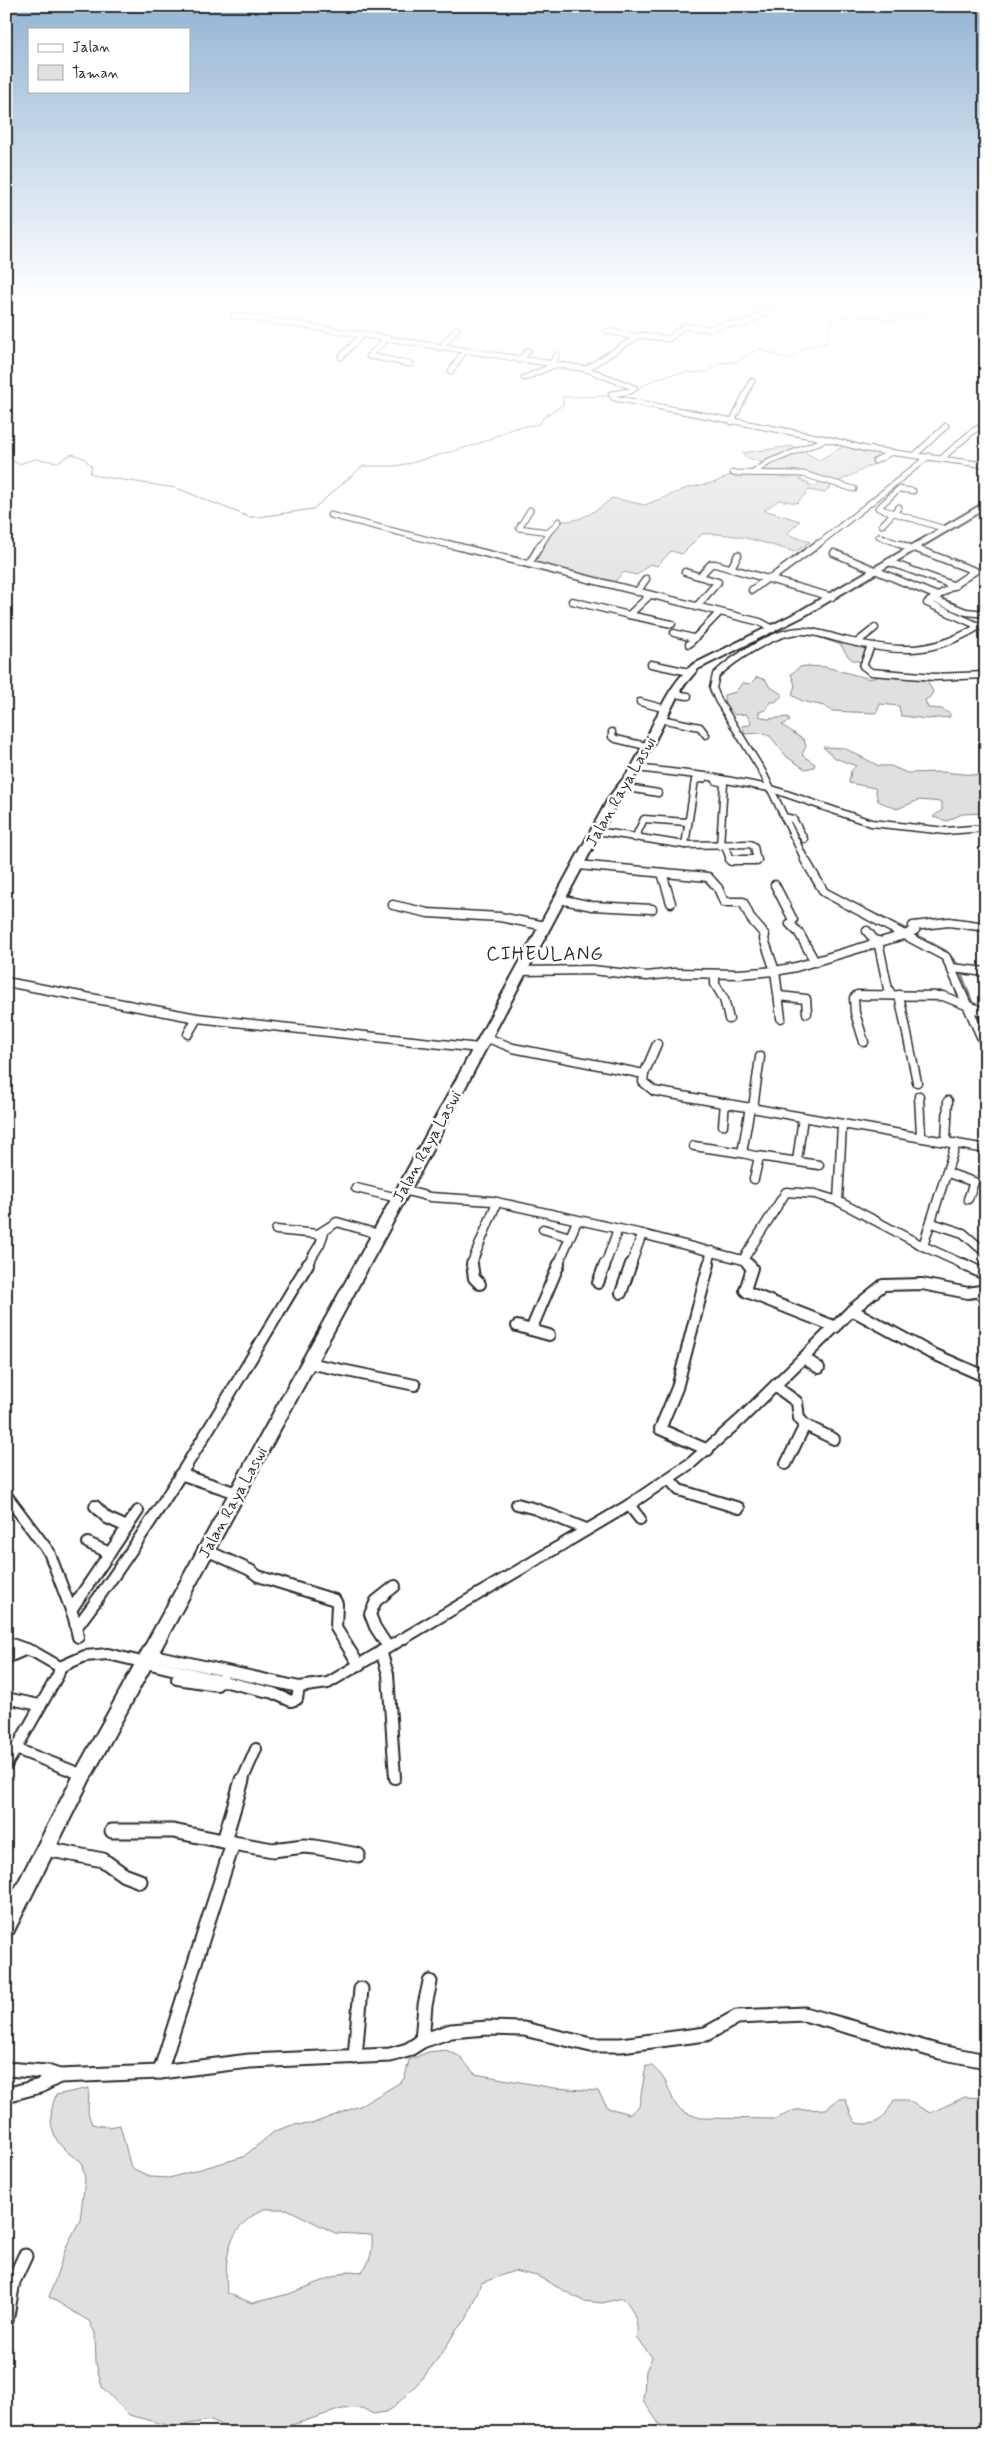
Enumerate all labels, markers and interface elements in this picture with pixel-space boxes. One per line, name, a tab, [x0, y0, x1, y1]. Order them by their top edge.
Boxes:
legend	[28, 28, 190, 92]
text: Jalan	[72, 38, 111, 58]
text: Taman	[72, 64, 120, 84]
street label: Jalan Raya Laswi	[581, 732, 662, 851]
district label: CIHEULANG	[486, 942, 604, 967]
street label: Jalan Raya Laswi	[388, 1087, 467, 1206]
street label: Jalan Raya Laswi	[194, 1443, 273, 1562]

